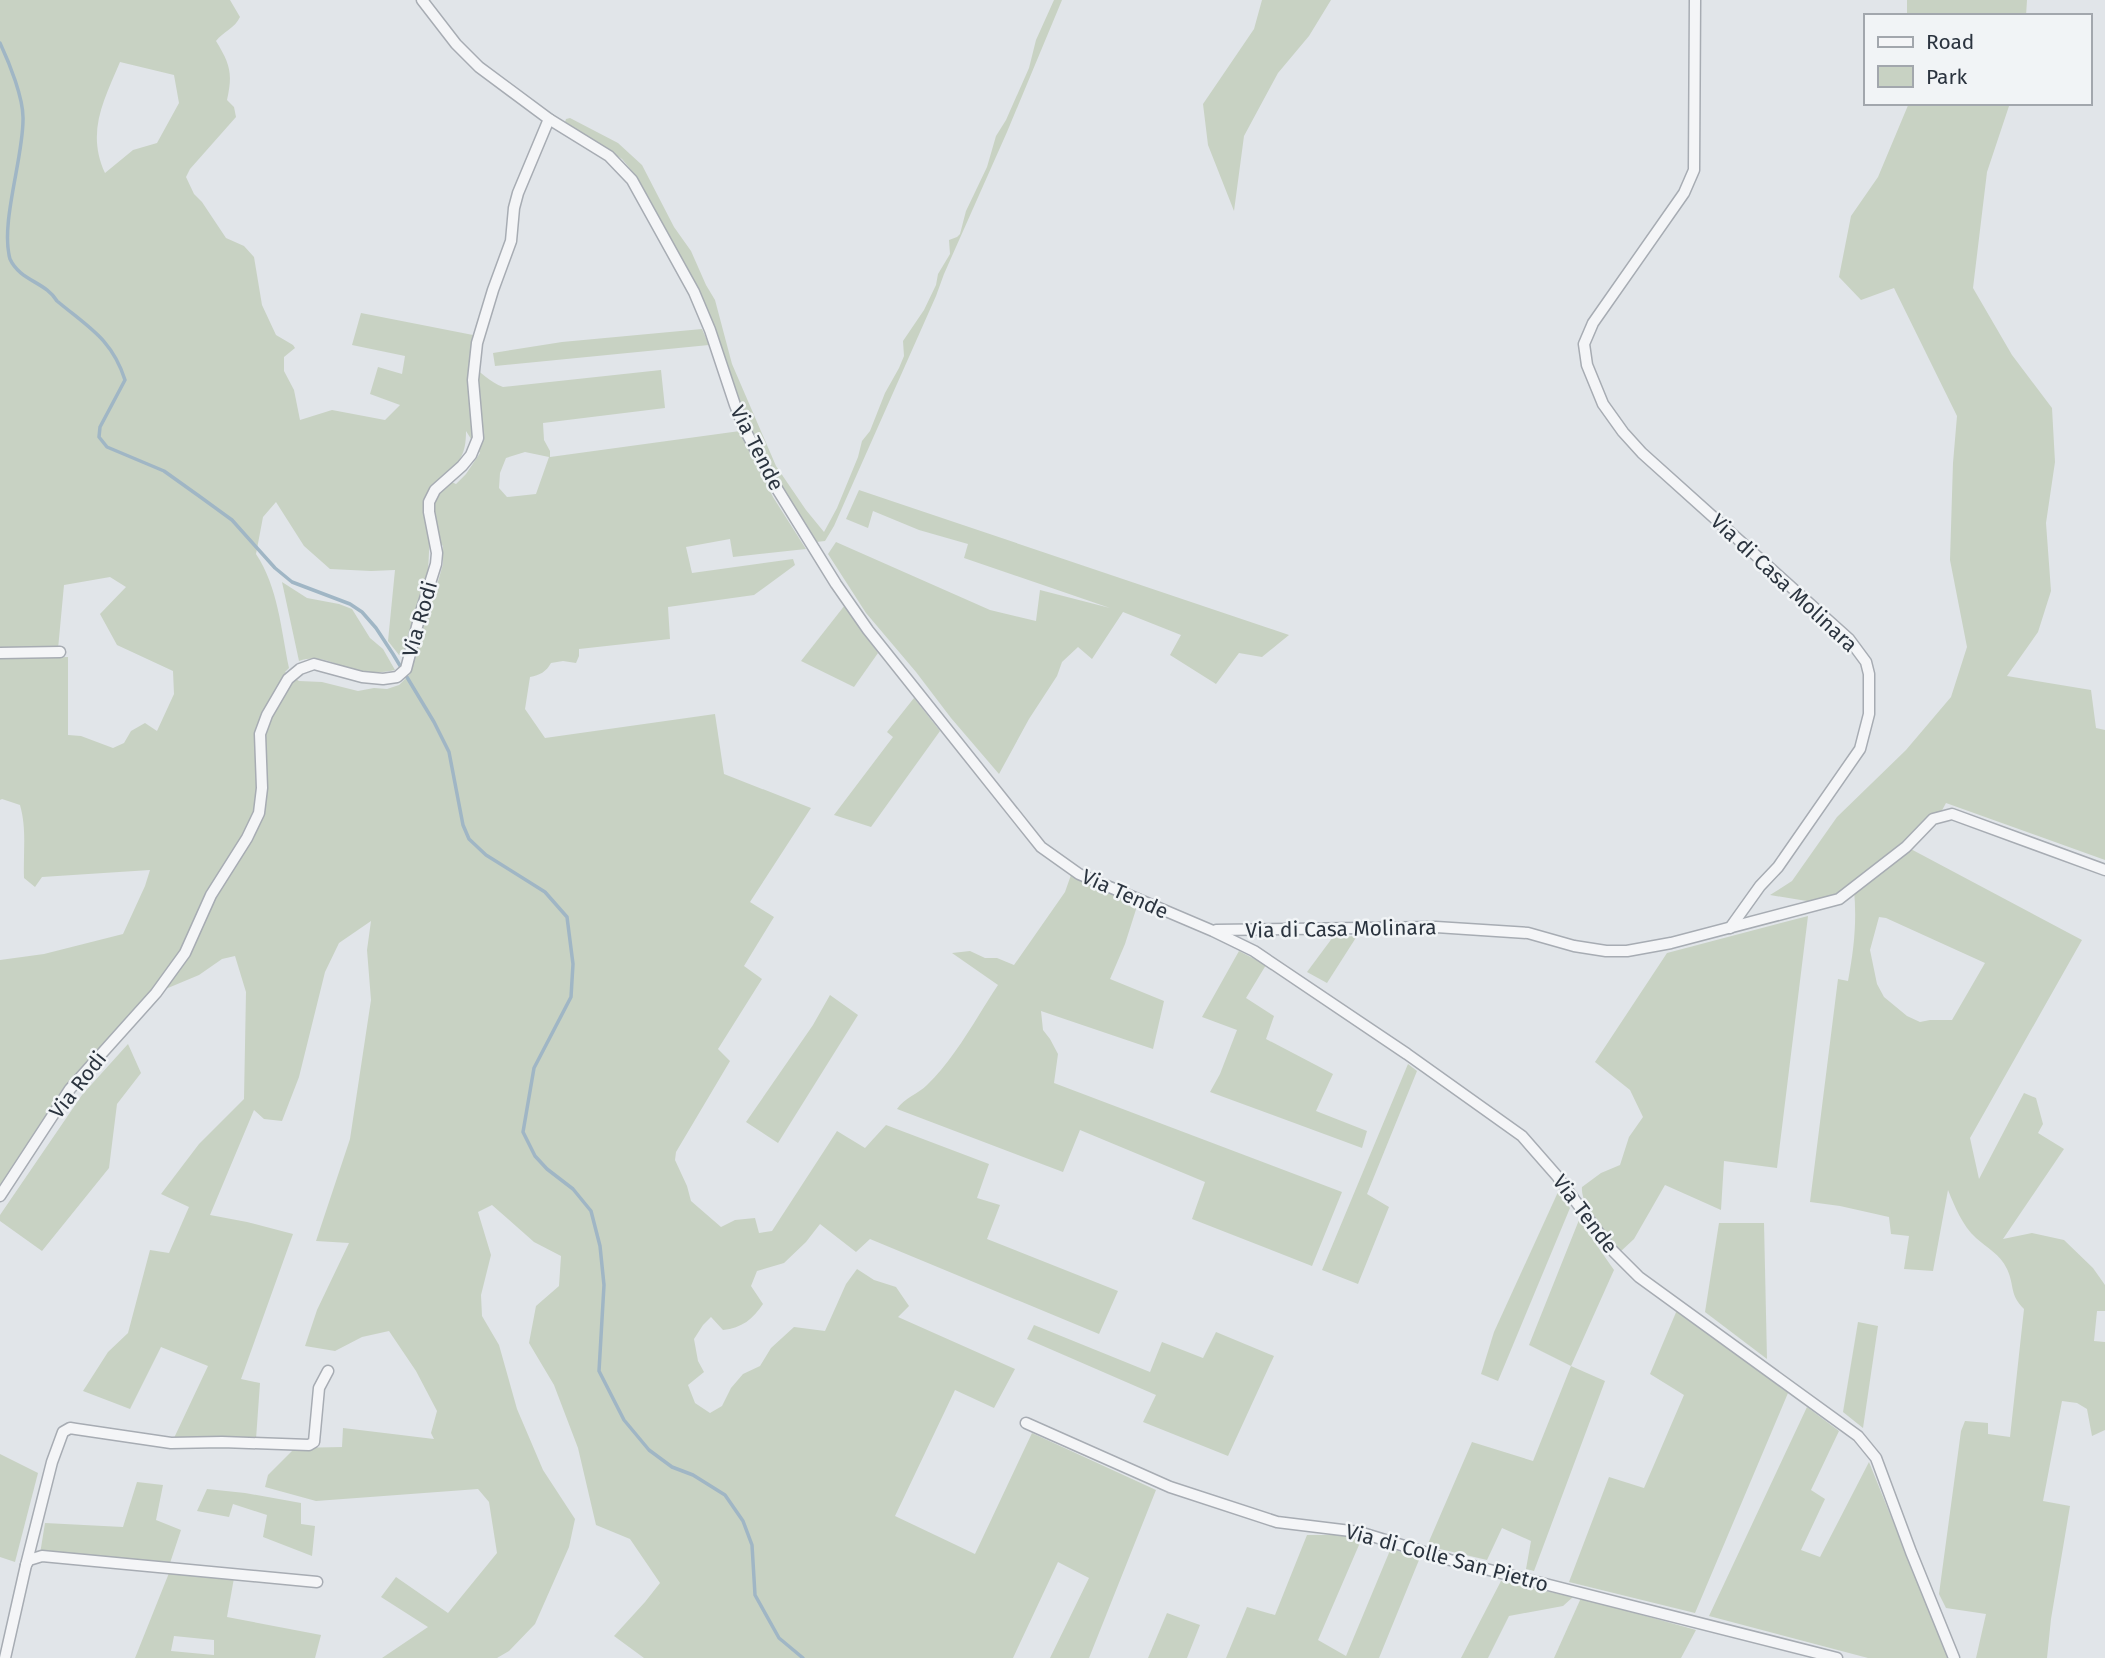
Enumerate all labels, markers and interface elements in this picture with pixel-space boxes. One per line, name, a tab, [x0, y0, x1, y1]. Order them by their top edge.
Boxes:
legend	[1864, 14, 2091, 105]
text: Road	[1926, 29, 1974, 55]
text: Park	[1926, 64, 1968, 90]
street label: Via Tende	[725, 401, 789, 495]
street label: Via di Casa Molinara	[1705, 508, 1863, 658]
street label: Via Rodi	[397, 578, 443, 660]
street label: Via Tende	[1078, 863, 1172, 925]
street label: Via di Casa Molinara	[1245, 914, 1437, 944]
street label: Via Rodi	[44, 1046, 112, 1124]
street label: Via Tende	[1547, 1169, 1623, 1259]
street label: Via di Colle San Pietro	[1343, 1518, 1551, 1598]

